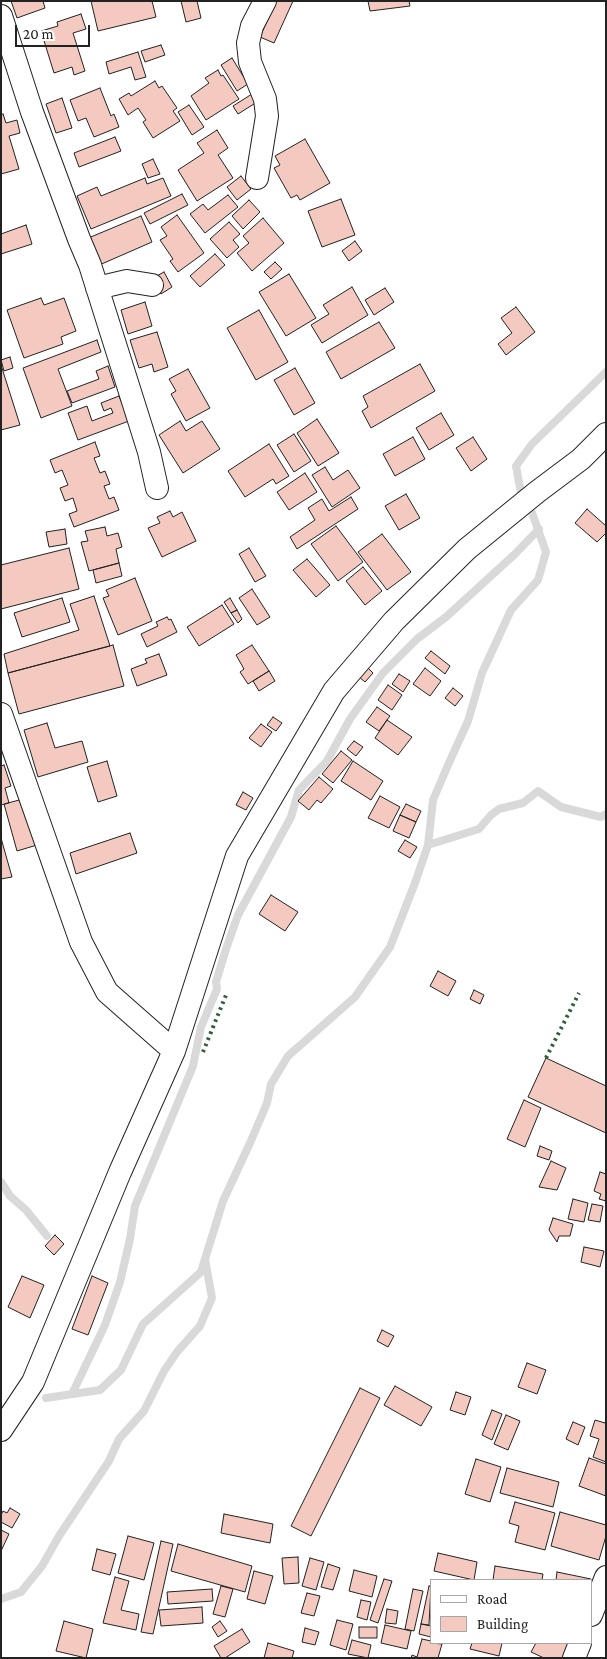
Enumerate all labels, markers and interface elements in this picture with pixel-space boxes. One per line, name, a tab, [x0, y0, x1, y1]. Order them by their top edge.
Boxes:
scale bar	[18, 15, 92, 47]
text: 20 m	[23, 26, 54, 42]
legend	[430, 1579, 592, 1644]
text: Road	[477, 1591, 507, 1607]
text: Building	[477, 1616, 528, 1632]

